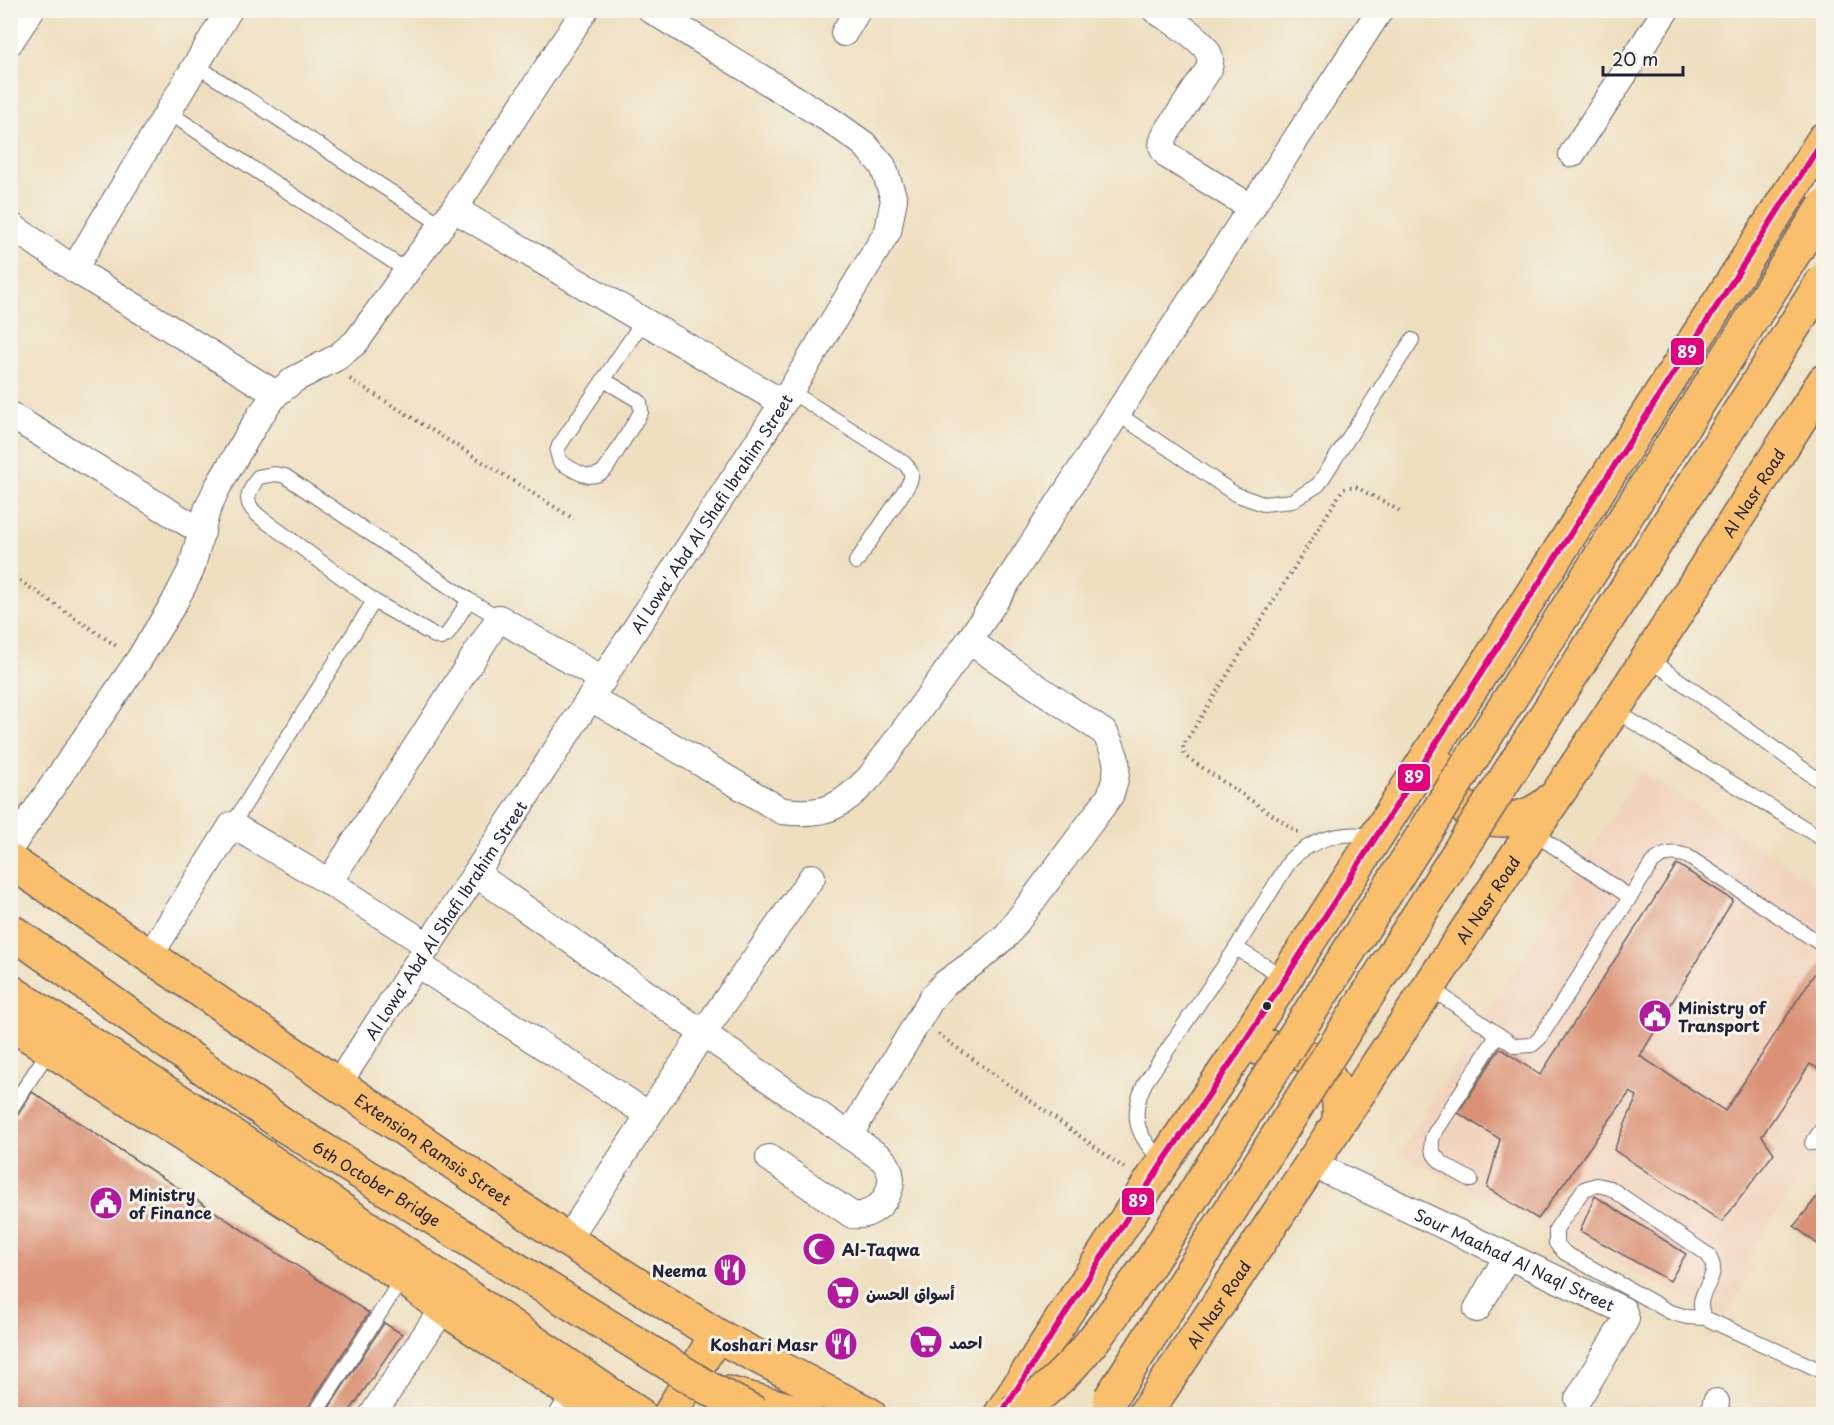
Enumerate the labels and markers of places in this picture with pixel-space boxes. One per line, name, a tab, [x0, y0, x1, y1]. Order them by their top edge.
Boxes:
place label: Ministry of Transport	[1678, 995, 1767, 1037]
public building icon: Ministry of Transport	[1637, 998, 1673, 1034]
unlabelled marker	[1261, 1000, 1273, 1012]
place label: Ministry of Finance	[129, 1182, 212, 1224]
public building icon: Ministry of Finance	[88, 1185, 124, 1221]
mosque icon: Al-Taqwa	[801, 1231, 837, 1267]
place label: Al-Taqwa	[842, 1237, 920, 1261]
restaurant icon: Neema	[712, 1252, 748, 1288]
place label: Neema	[652, 1258, 707, 1282]
supermarket icon: أسواق الحسن	[825, 1275, 861, 1311]
place label: أسواق الحسن	[866, 1281, 955, 1305]
supermarket icon: احمد	[908, 1324, 944, 1360]
restaurant icon: Koshari Masr	[823, 1326, 859, 1362]
place label: احمد	[949, 1330, 982, 1354]
place label: Koshari Masr	[710, 1332, 819, 1356]

